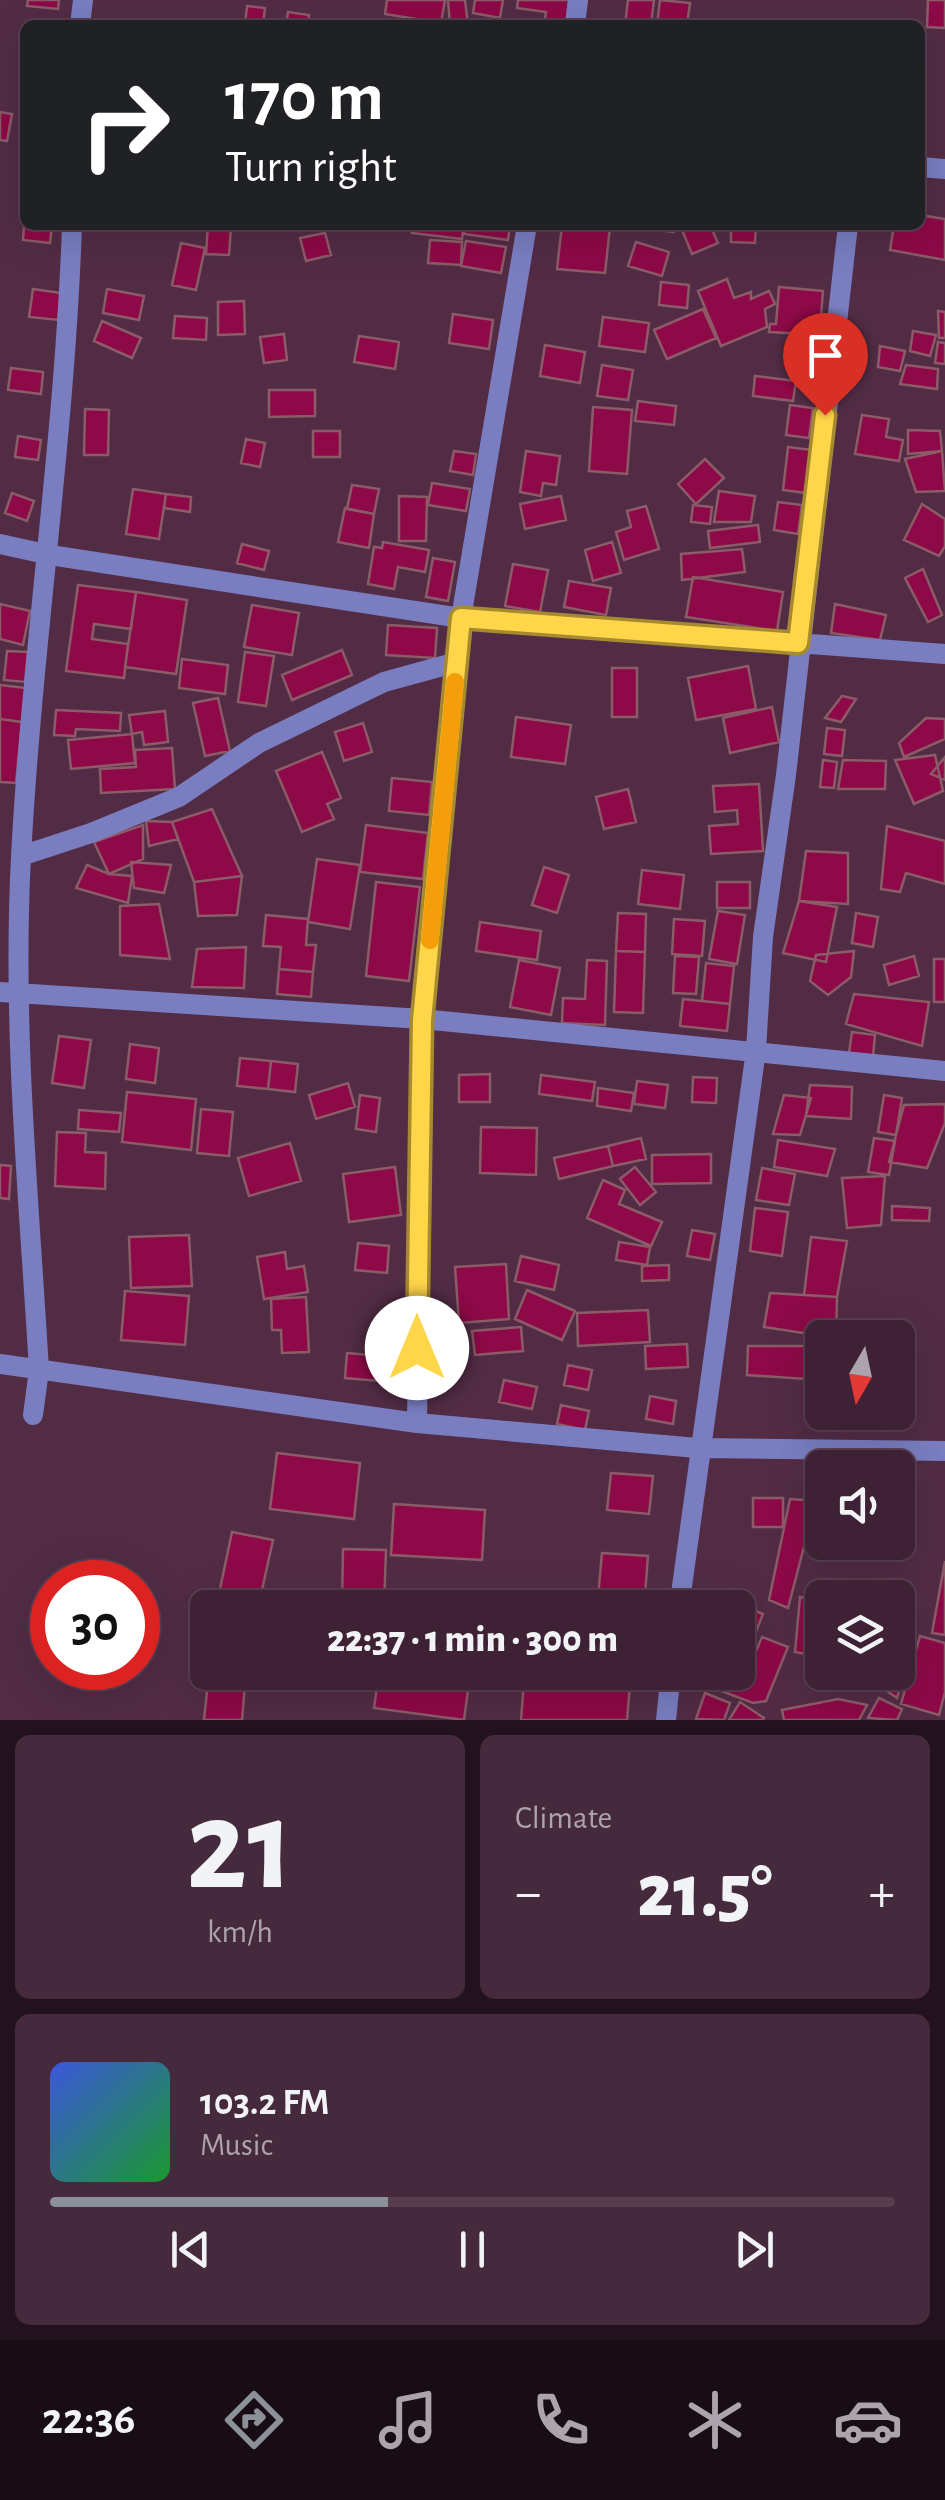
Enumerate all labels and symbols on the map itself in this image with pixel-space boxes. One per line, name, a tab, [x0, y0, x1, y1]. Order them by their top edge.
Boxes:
pin	[783, 313, 868, 416]
position arrow	[365, 1296, 469, 1400]
north arrow	[805, 1320, 915, 1430]
speed limit sign: 30	[30, 1560, 160, 1690]

